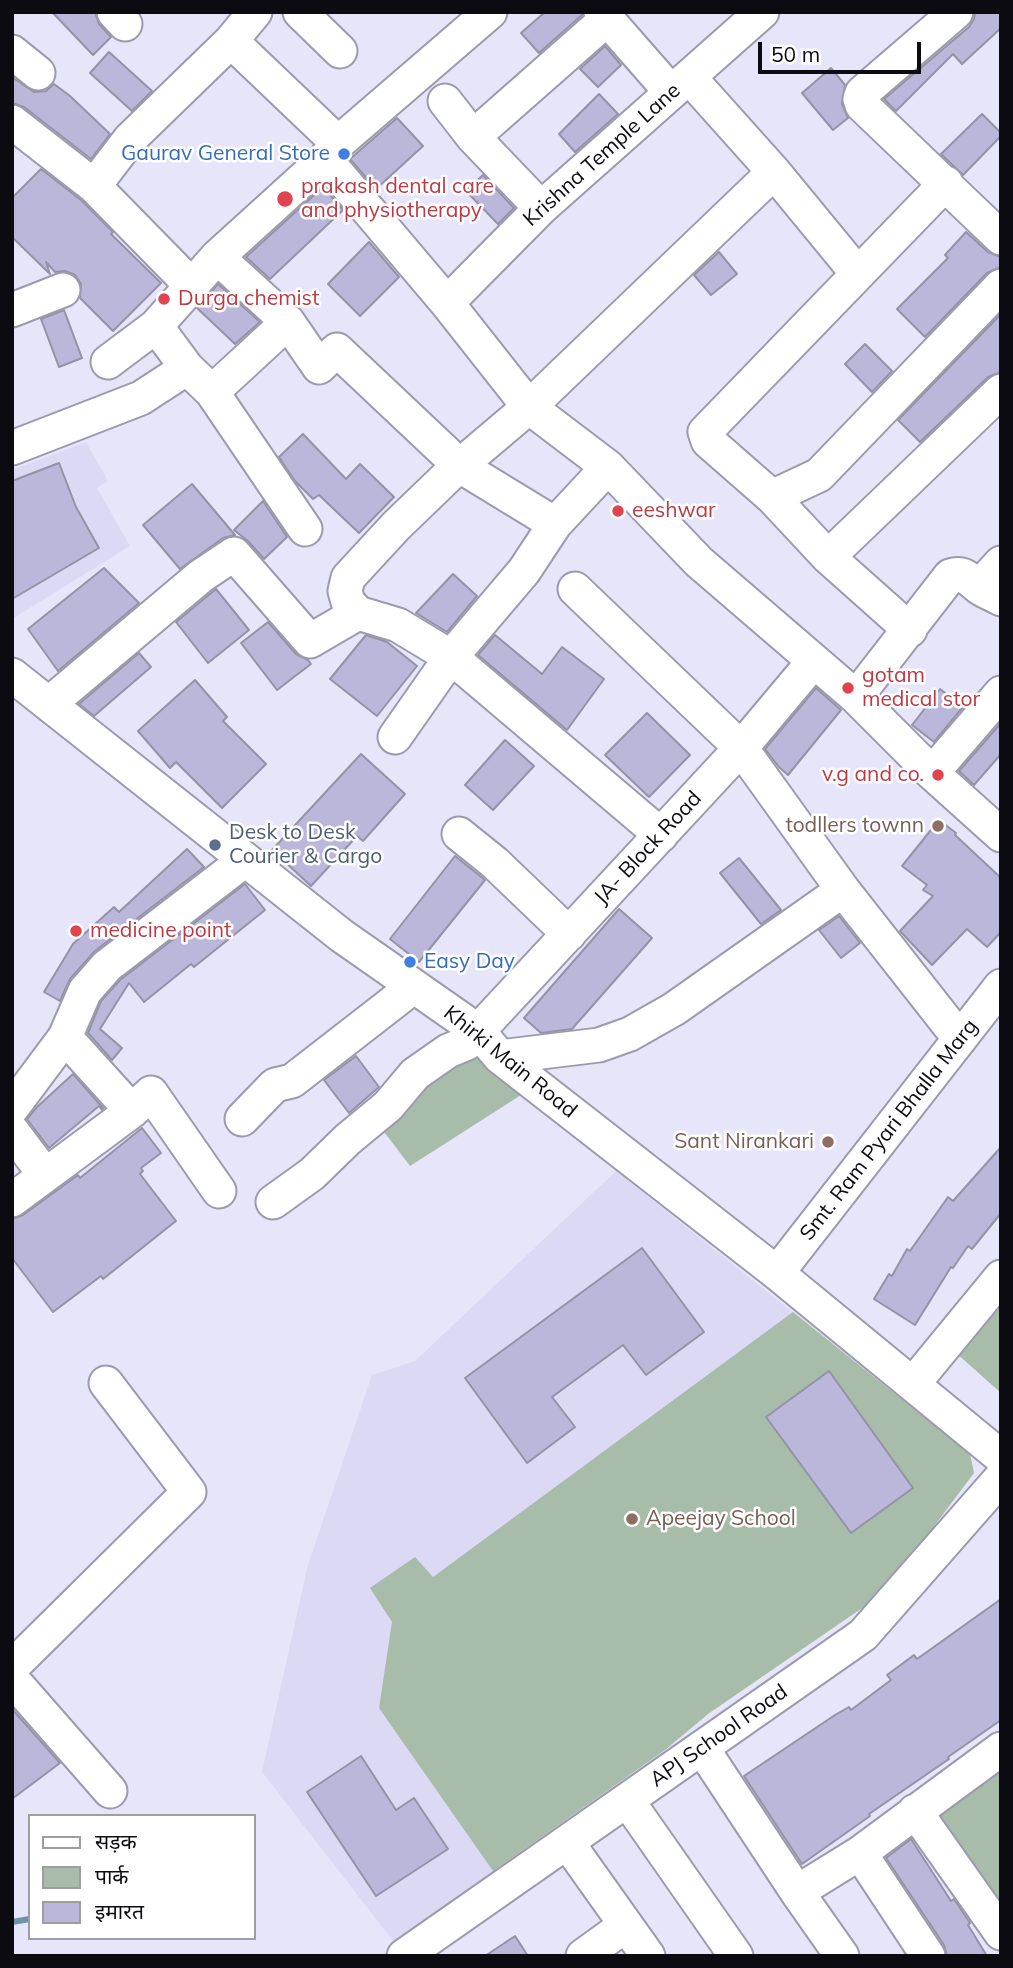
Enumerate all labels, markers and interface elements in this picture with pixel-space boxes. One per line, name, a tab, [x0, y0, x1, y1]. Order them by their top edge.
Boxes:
scale bar	[761, 28, 924, 72]
text: 50 m	[771, 41, 820, 67]
street label: Krishna Temple Lane	[518, 78, 686, 232]
place label: Gaurav General Store	[121, 141, 330, 167]
marker: Gaurav General Store	[336, 146, 352, 162]
place label: prakash dental care and physiotherapy	[301, 174, 494, 224]
marker: prakash dental care and physiotherapy	[275, 189, 295, 209]
place label: Durga chemist	[178, 286, 319, 312]
marker: Durga chemist	[156, 291, 172, 307]
place label: eeshwar	[632, 498, 716, 524]
marker: eeshwar	[610, 503, 626, 519]
place label: gotam medical stor	[862, 663, 980, 713]
marker: gotam medical stor	[840, 680, 856, 696]
place label: v.g and co.	[822, 762, 924, 788]
marker: v.g and co.	[930, 767, 946, 783]
street label: JA- Block Road	[589, 786, 707, 910]
place label: todllers townn	[785, 813, 924, 839]
marker: todllers townn	[930, 818, 946, 834]
place label: Desk to Desk Courier & Cargo	[229, 820, 382, 870]
marker: Desk to Desk Courier & Cargo	[207, 837, 223, 853]
place label: medicine point	[90, 918, 231, 944]
marker: medicine point	[68, 923, 84, 939]
place label: Easy Day	[424, 949, 515, 975]
marker: Easy Day	[402, 954, 418, 970]
street label: Khirki Main Road	[438, 1000, 582, 1124]
street label: Smt. Ram Pyari Bhalla Marg	[795, 1014, 983, 1246]
place label: Sant Nirankari	[674, 1129, 814, 1155]
marker: Sant Nirankari	[820, 1134, 836, 1150]
place label: Apeejay School	[646, 1506, 796, 1532]
marker: Apeejay School	[624, 1511, 640, 1527]
street label: APJ School Road	[645, 1679, 793, 1793]
legend	[28, 1814, 256, 1940]
text: सड़क	[95, 1828, 137, 1854]
text: पार्क	[95, 1863, 129, 1889]
text: इमारत	[95, 1898, 144, 1924]

